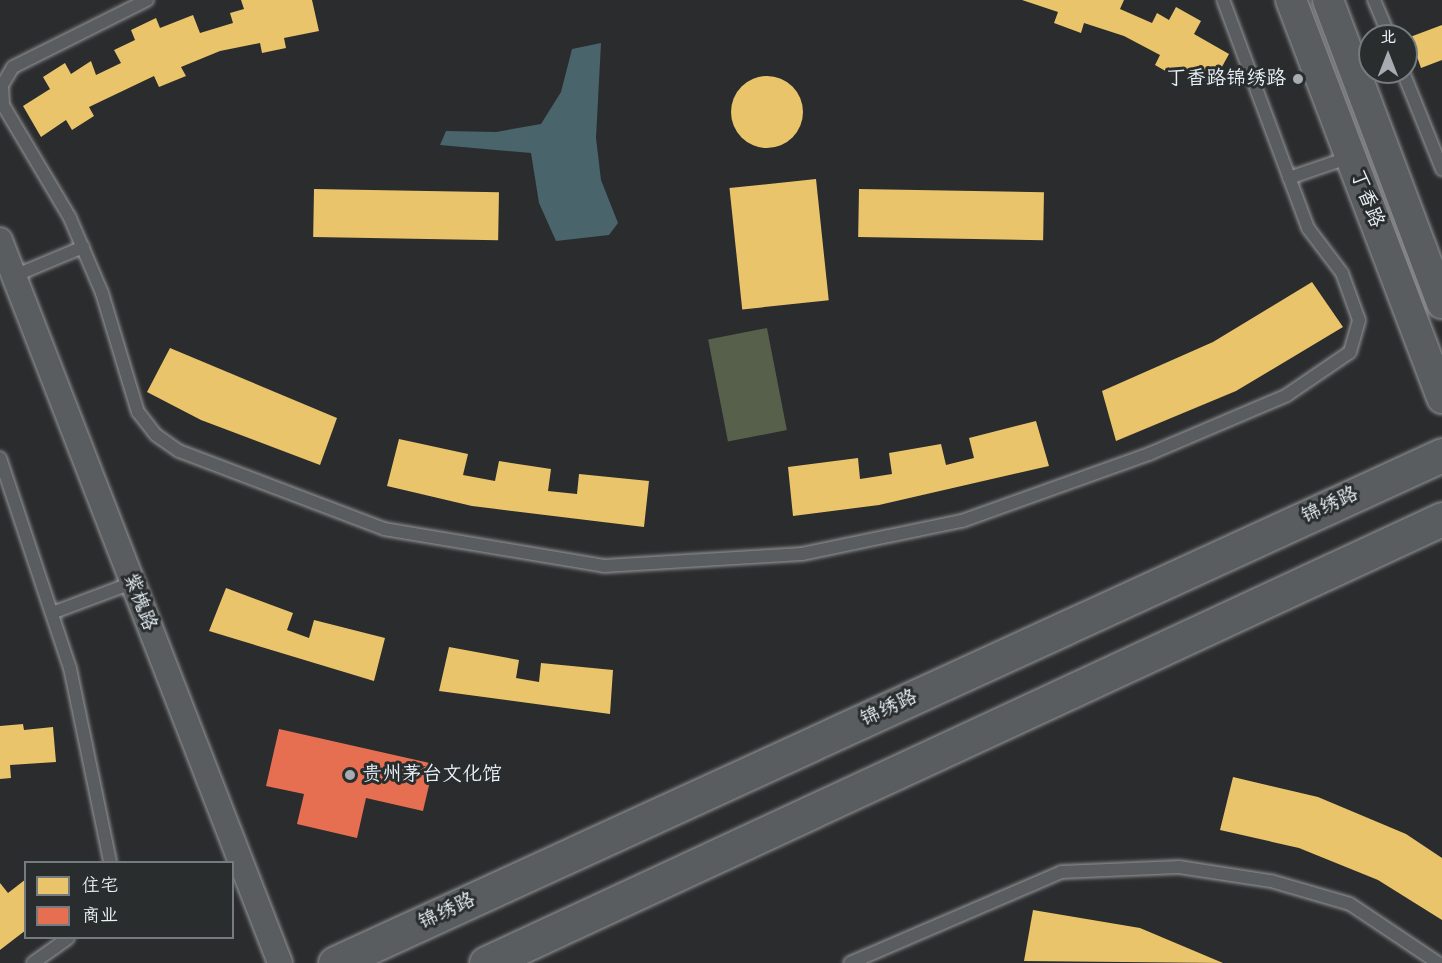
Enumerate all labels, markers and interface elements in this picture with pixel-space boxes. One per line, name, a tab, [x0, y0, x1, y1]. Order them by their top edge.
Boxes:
north arrow	[1358, 24, 1418, 84]
text: 北	[1380, 25, 1396, 50]
place label: 丁香路锦绣路	[1166, 67, 1286, 91]
marker: 丁香路锦绣路	[1291, 72, 1305, 86]
street label: 丁香路	[1344, 167, 1388, 231]
street label: 锦绣路	[1298, 482, 1362, 530]
street label: 紫槐路	[117, 570, 161, 634]
street label: 锦绣路	[857, 685, 921, 733]
place label: 贵州茅台文化馆	[362, 763, 502, 787]
marker: 贵州茅台文化馆	[343, 768, 357, 782]
legend	[24, 861, 234, 939]
text: 住宅	[82, 872, 118, 901]
street label: 锦绣路	[415, 888, 479, 936]
text: 商业	[82, 902, 118, 931]

